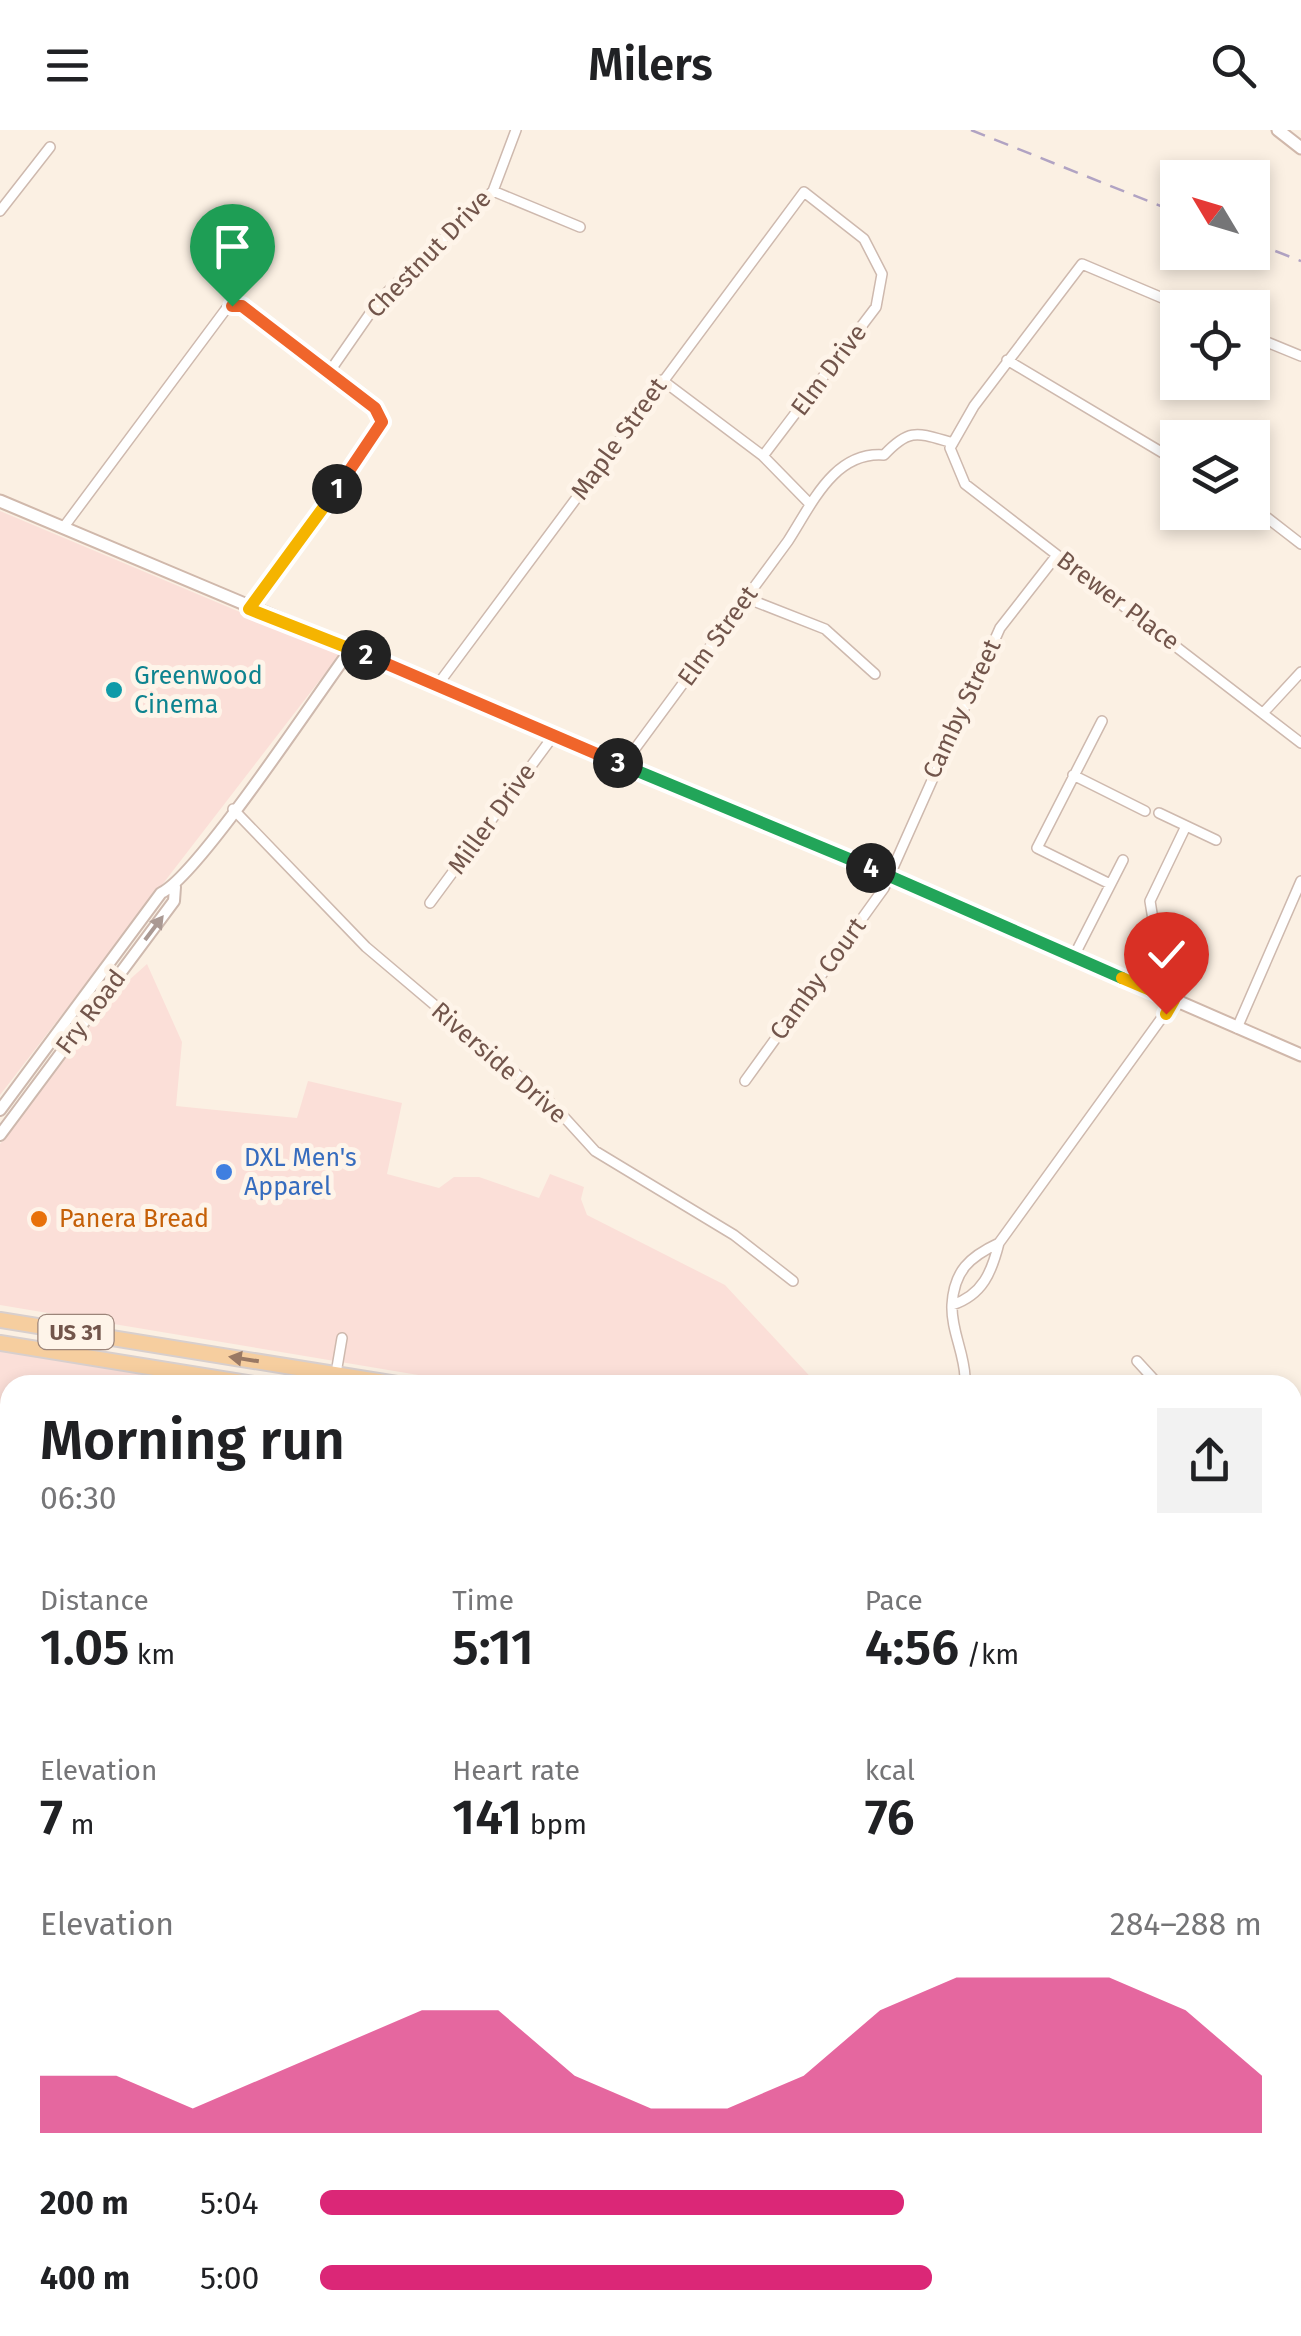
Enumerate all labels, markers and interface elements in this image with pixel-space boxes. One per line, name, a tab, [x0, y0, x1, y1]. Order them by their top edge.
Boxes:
icon: menu	[40, 38, 95, 93]
text: Milers	[588, 38, 713, 92]
icon: search	[1206, 38, 1261, 93]
north arrow	[1160, 160, 1270, 270]
map controls	[1160, 160, 1270, 530]
street label: Chestnut Drive	[360, 184, 498, 324]
pin	[190, 204, 275, 307]
icon: arrive	[205, 219, 260, 274]
button: locate	[1160, 290, 1270, 400]
street label: Elm Drive	[785, 318, 873, 422]
street label: Maple Street	[565, 371, 674, 506]
button: layers	[1160, 420, 1270, 530]
pin: 1	[312, 464, 362, 514]
text: 1	[331, 472, 344, 505]
street label: Brewer Place	[1051, 545, 1185, 657]
street label: Elm Street	[672, 579, 765, 692]
pin: 2	[341, 630, 391, 680]
street label: Camby Street	[917, 634, 1008, 783]
text: 2	[359, 638, 373, 671]
place label: Greenwood Cinema	[134, 661, 263, 720]
marker: Greenwood Cinema	[103, 679, 125, 701]
pin: 3	[593, 738, 643, 788]
text: 3	[611, 746, 625, 779]
street label: Miller Drive	[442, 758, 542, 880]
pin: 4	[846, 843, 896, 893]
text: 4	[863, 851, 879, 884]
street label: Camby Court	[764, 911, 873, 1046]
pin	[1124, 912, 1209, 1015]
one-way arrow	[144, 915, 164, 941]
icon: check	[1139, 927, 1194, 982]
street label: Fry Road	[50, 964, 132, 1060]
street label: Riverside Drive	[425, 996, 573, 1130]
place label: DXL Men's Apparel	[244, 1143, 357, 1202]
marker: DXL Men's Apparel	[213, 1161, 235, 1183]
place label: Panera Bread	[59, 1204, 209, 1234]
marker: Panera Bread	[28, 1208, 50, 1230]
road number: US 31	[38, 1315, 114, 1349]
one-way arrow	[228, 1351, 259, 1366]
text: Morning run	[40, 1408, 345, 1474]
button: share	[1157, 1408, 1262, 1513]
text: 06:30	[40, 1479, 117, 1517]
text: Distance	[40, 1584, 149, 1617]
text: Time	[452, 1584, 514, 1617]
text: Pace	[865, 1584, 923, 1617]
text: 1.05	[40, 1617, 129, 1677]
text: 5:11	[452, 1617, 534, 1677]
text: 4:56	[865, 1617, 959, 1677]
text: km	[129, 1638, 175, 1671]
text: /km	[959, 1638, 1019, 1671]
text: Elevation	[40, 1754, 157, 1787]
text: Heart rate	[452, 1754, 580, 1787]
text: kcal	[865, 1754, 915, 1787]
text: 7	[40, 1787, 63, 1847]
text: 141	[452, 1787, 522, 1847]
text: 76	[865, 1787, 915, 1847]
text: m	[63, 1808, 95, 1841]
text: bpm	[522, 1808, 587, 1841]
text: Elevation	[40, 1905, 174, 1943]
text: 284–288 m	[1110, 1905, 1262, 1943]
text: 200 m	[40, 2184, 129, 2222]
text: 5:04	[200, 2184, 259, 2222]
text: 400 m	[40, 2259, 130, 2297]
text: 5:00	[200, 2259, 259, 2297]

